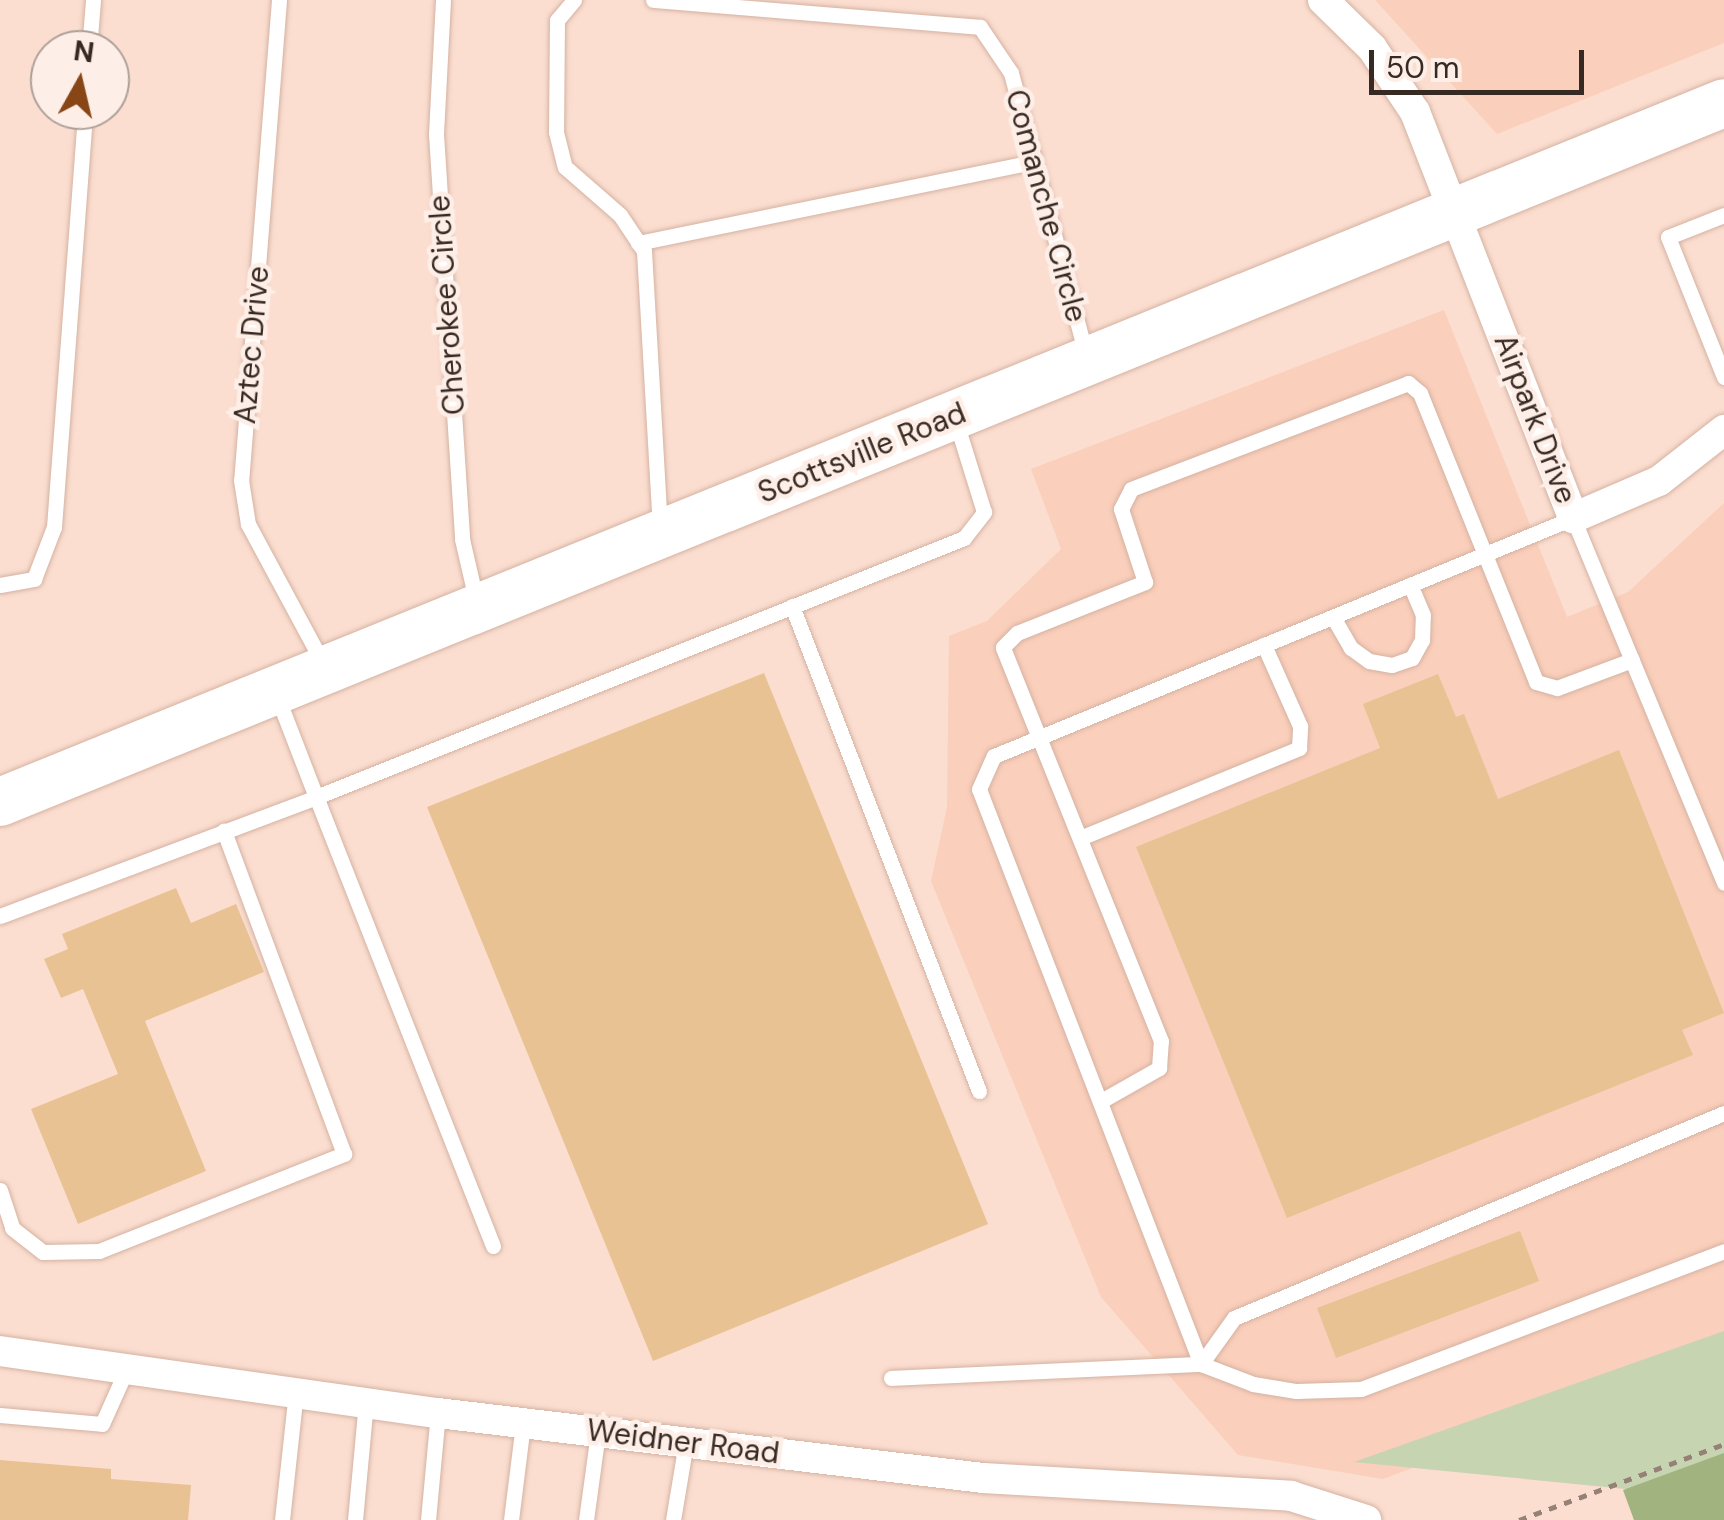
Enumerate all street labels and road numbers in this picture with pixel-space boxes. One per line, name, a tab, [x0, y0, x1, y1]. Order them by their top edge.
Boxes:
street label: Comanche Circle	[998, 86, 1094, 326]
street label: Cherokee Circle	[421, 194, 473, 416]
street label: Aztec Drive	[227, 265, 277, 425]
street label: Airpark Drive	[1486, 329, 1584, 509]
street label: Scottsville Road	[753, 395, 971, 511]
street label: Weidner Road	[585, 1412, 781, 1472]

